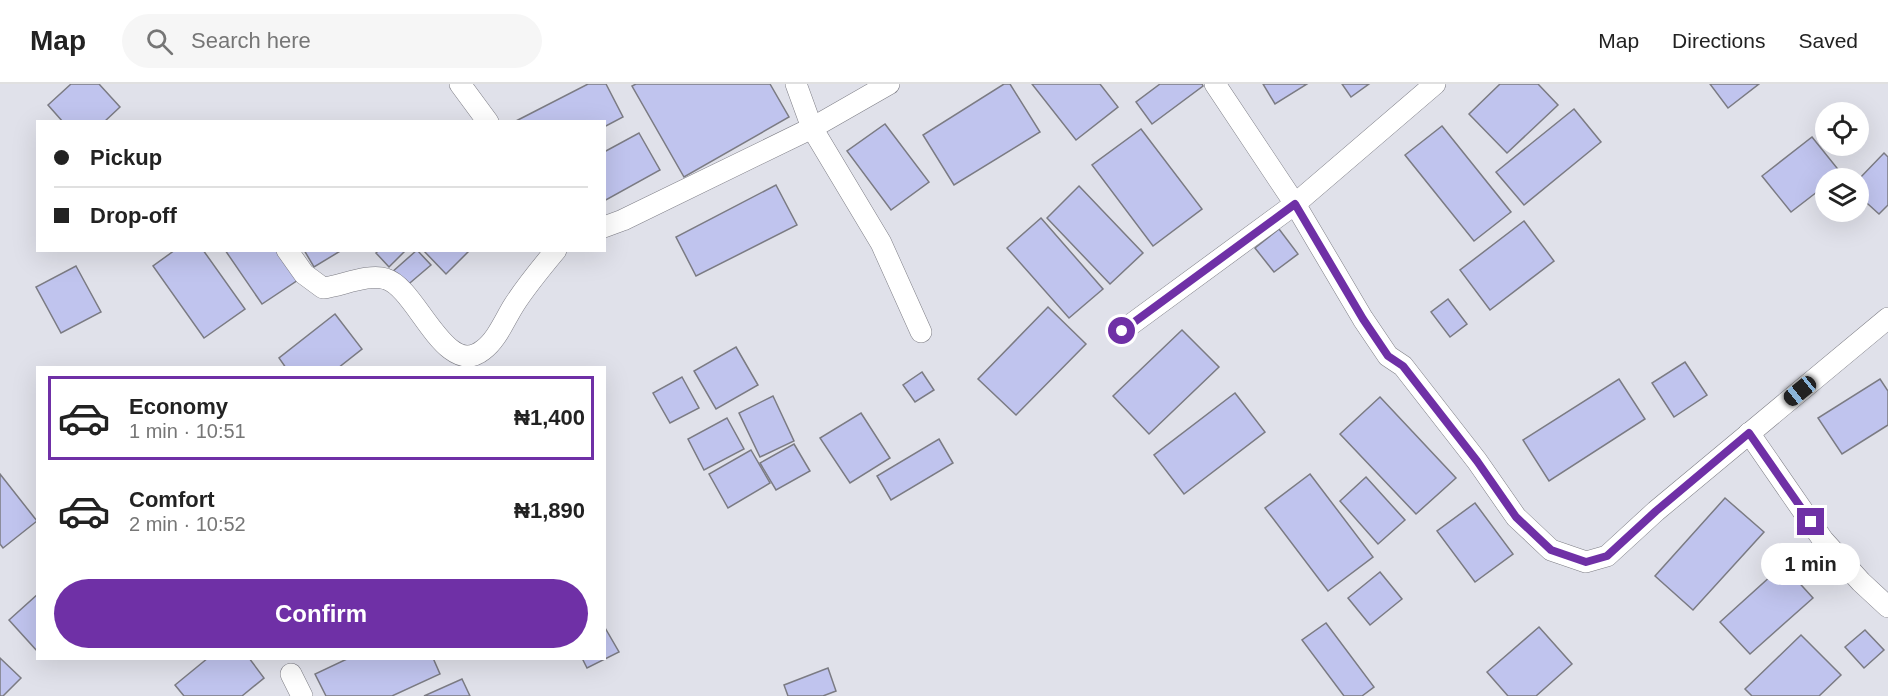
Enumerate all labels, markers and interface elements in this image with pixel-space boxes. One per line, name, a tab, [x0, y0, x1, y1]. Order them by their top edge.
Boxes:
search box	[122, 14, 542, 68]
text: Map	[30, 25, 86, 56]
icon: search	[143, 25, 176, 58]
text: Search here	[191, 28, 311, 53]
text: Map	[1598, 29, 1639, 52]
text: Directions	[1672, 29, 1765, 52]
text: Saved	[1798, 29, 1858, 52]
map controls	[1815, 102, 1869, 222]
button: locate	[1815, 102, 1869, 156]
text: Pickup	[90, 145, 162, 170]
button: layers	[1815, 168, 1869, 222]
text: Drop-off	[90, 203, 177, 228]
route start	[1108, 317, 1135, 344]
car	[1780, 373, 1820, 409]
icon: car	[57, 391, 111, 445]
text: Economy	[129, 394, 228, 419]
text: ₦1,400	[514, 405, 585, 430]
text: 1 min · 10:51	[129, 420, 246, 442]
icon: car	[57, 484, 111, 538]
text: Comfort	[129, 487, 215, 512]
text: ₦1,890	[514, 498, 585, 523]
route end	[1797, 508, 1824, 535]
text: 2 min · 10:52	[129, 513, 246, 535]
callout: 1 min	[1762, 543, 1860, 585]
text: 1 min	[1784, 553, 1837, 575]
button: Confirm	[54, 579, 588, 648]

